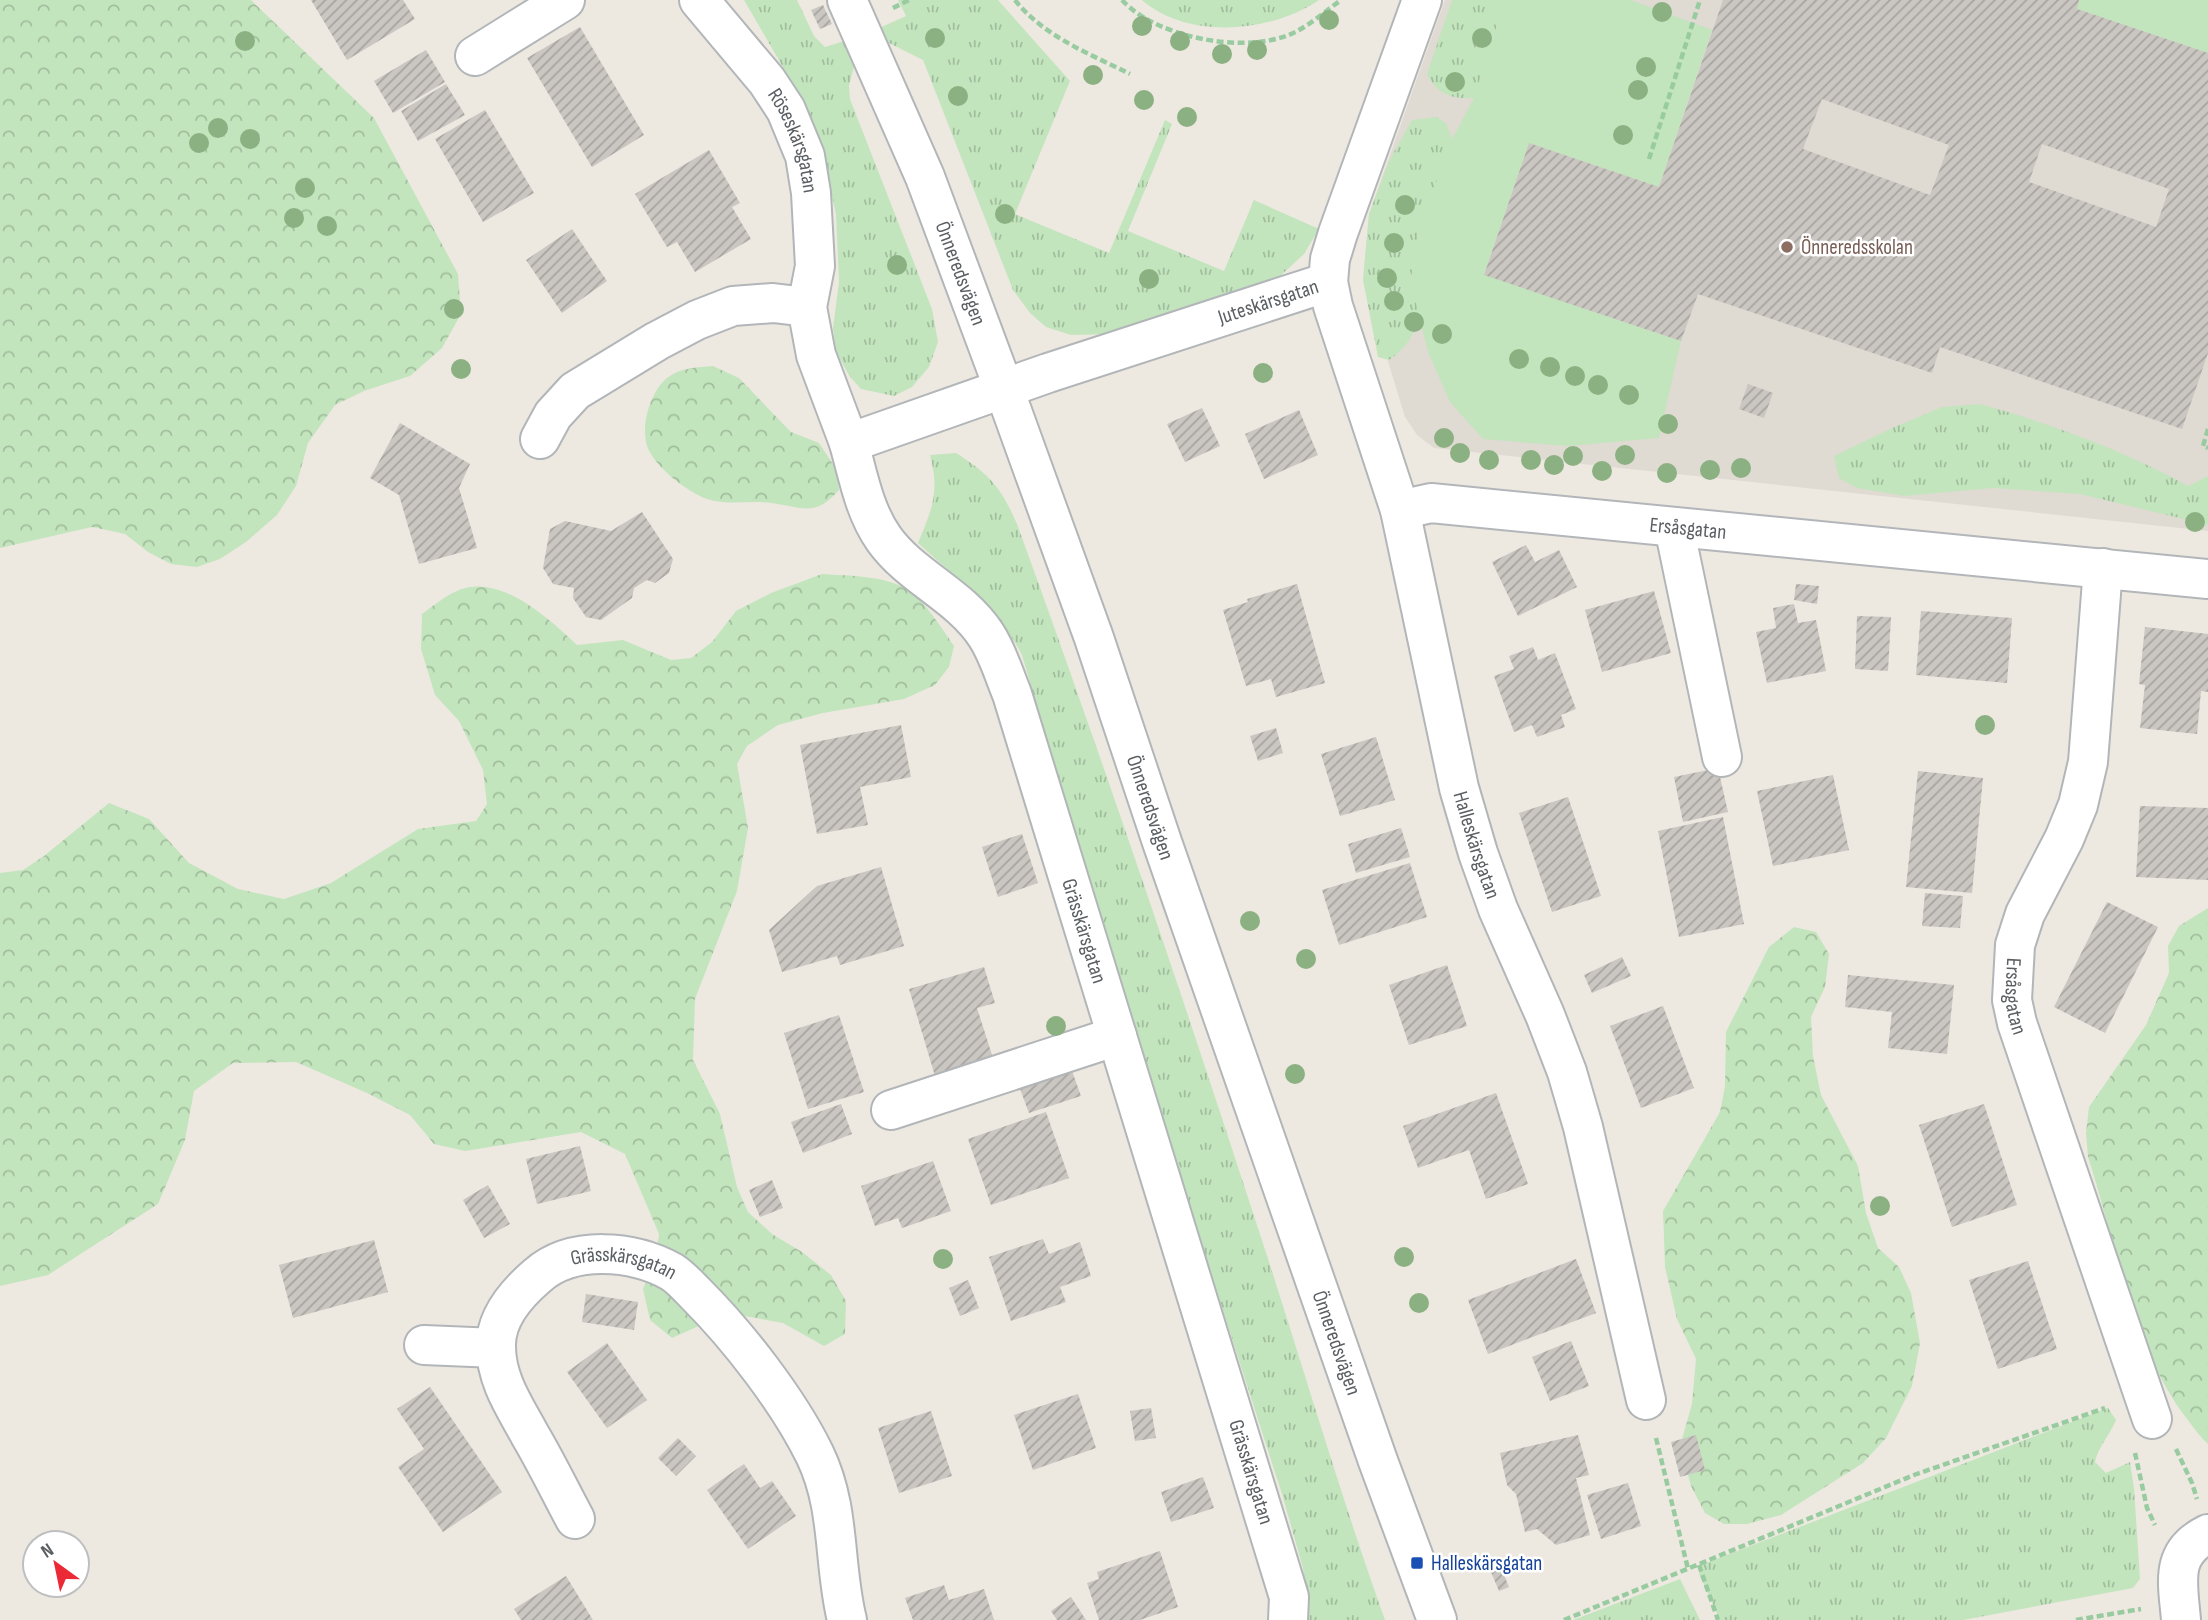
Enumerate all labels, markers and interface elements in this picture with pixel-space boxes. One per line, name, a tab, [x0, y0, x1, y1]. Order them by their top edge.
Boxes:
street label: Röseskärsgatan	[763, 83, 823, 195]
street label: Önneredsvägen	[930, 218, 992, 328]
place label: Önneredsskolan	[1801, 235, 1913, 260]
marker: Önneredsskolan	[1779, 239, 1795, 255]
street label: Juteskärsgatan	[1214, 273, 1322, 330]
street label: Ersåsgatan	[1648, 512, 1728, 544]
street label: Önneredsvägen	[1121, 752, 1180, 863]
street label: Halleskärsgatan	[1448, 788, 1506, 902]
street label: Grässkärsgatan	[1056, 876, 1112, 986]
street label: Ersåsgatan	[1999, 957, 2032, 1038]
street label: Grässkärsgatan	[568, 1242, 681, 1285]
street label: Önneredsvägen	[1307, 1287, 1367, 1398]
street label: Grässkärsgatan	[1223, 1417, 1279, 1527]
north arrow	[21, 1529, 91, 1599]
text: N	[37, 1539, 58, 1563]
place label: Halleskärsgatan	[1431, 1551, 1542, 1576]
marker: Halleskärsgatan	[1409, 1555, 1425, 1571]

